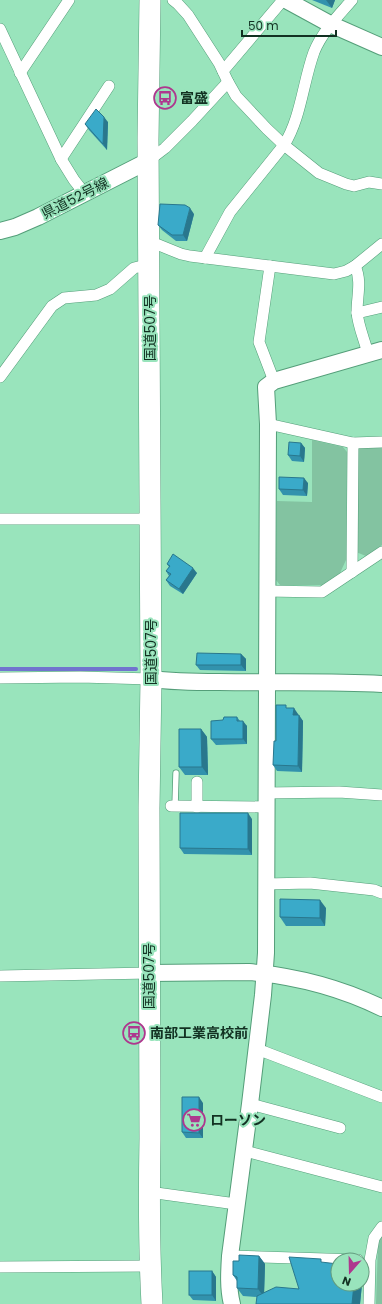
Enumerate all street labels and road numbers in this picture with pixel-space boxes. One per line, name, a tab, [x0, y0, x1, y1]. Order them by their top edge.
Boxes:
street label: 県道52号線	[38, 173, 112, 223]
street label: 国道507号	[140, 294, 160, 362]
street label: 国道507号	[141, 618, 161, 686]
street label: 国道507号	[139, 942, 159, 1010]

